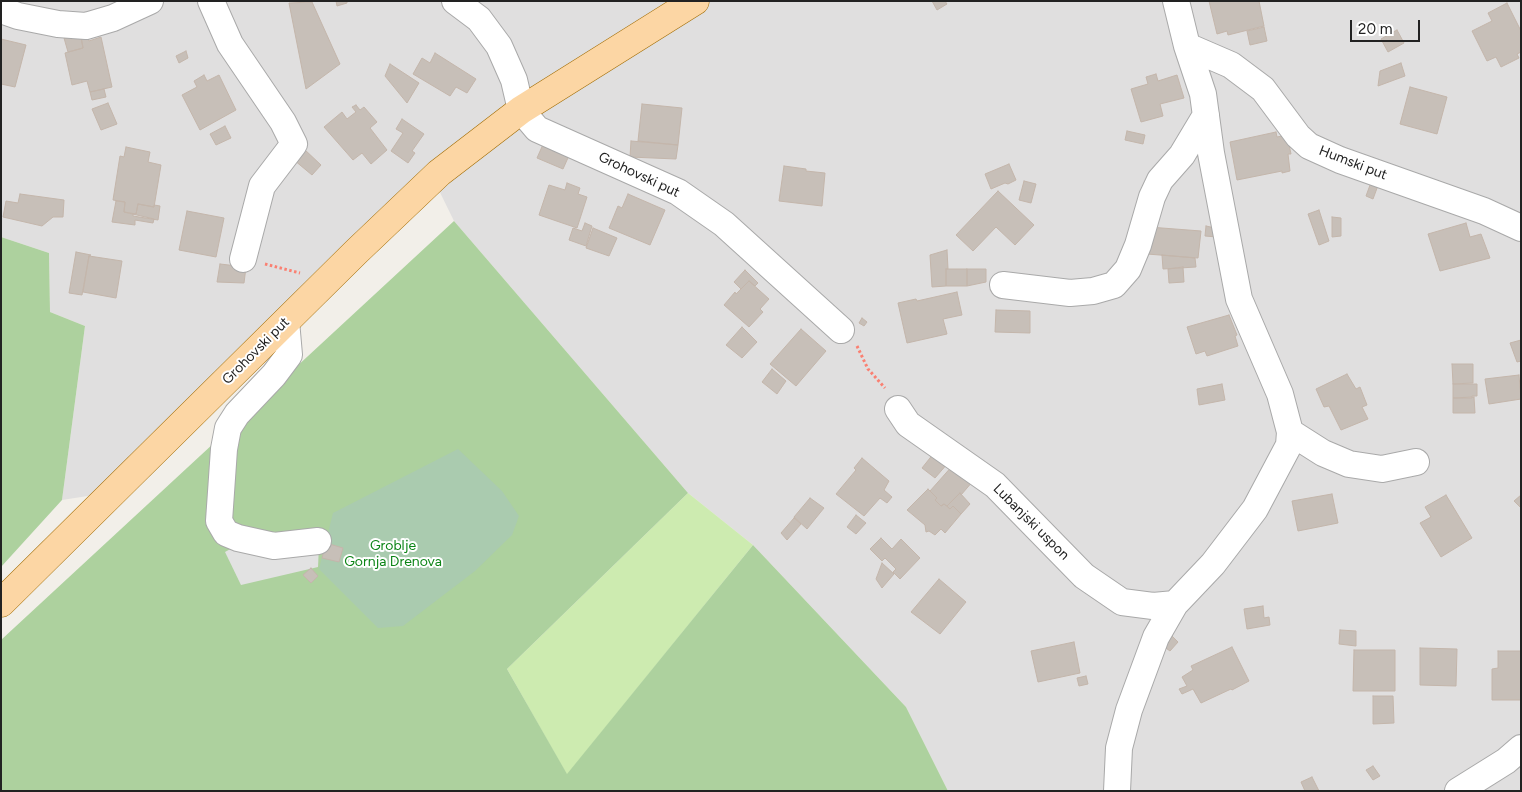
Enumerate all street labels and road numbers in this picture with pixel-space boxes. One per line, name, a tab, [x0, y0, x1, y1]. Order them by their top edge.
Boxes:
street label: Humski put	[1317, 142, 1389, 184]
street label: Grohovski put	[596, 149, 682, 201]
street label: Grohovski put	[219, 314, 293, 388]
street label: Lubanjski uspon	[990, 481, 1072, 563]

